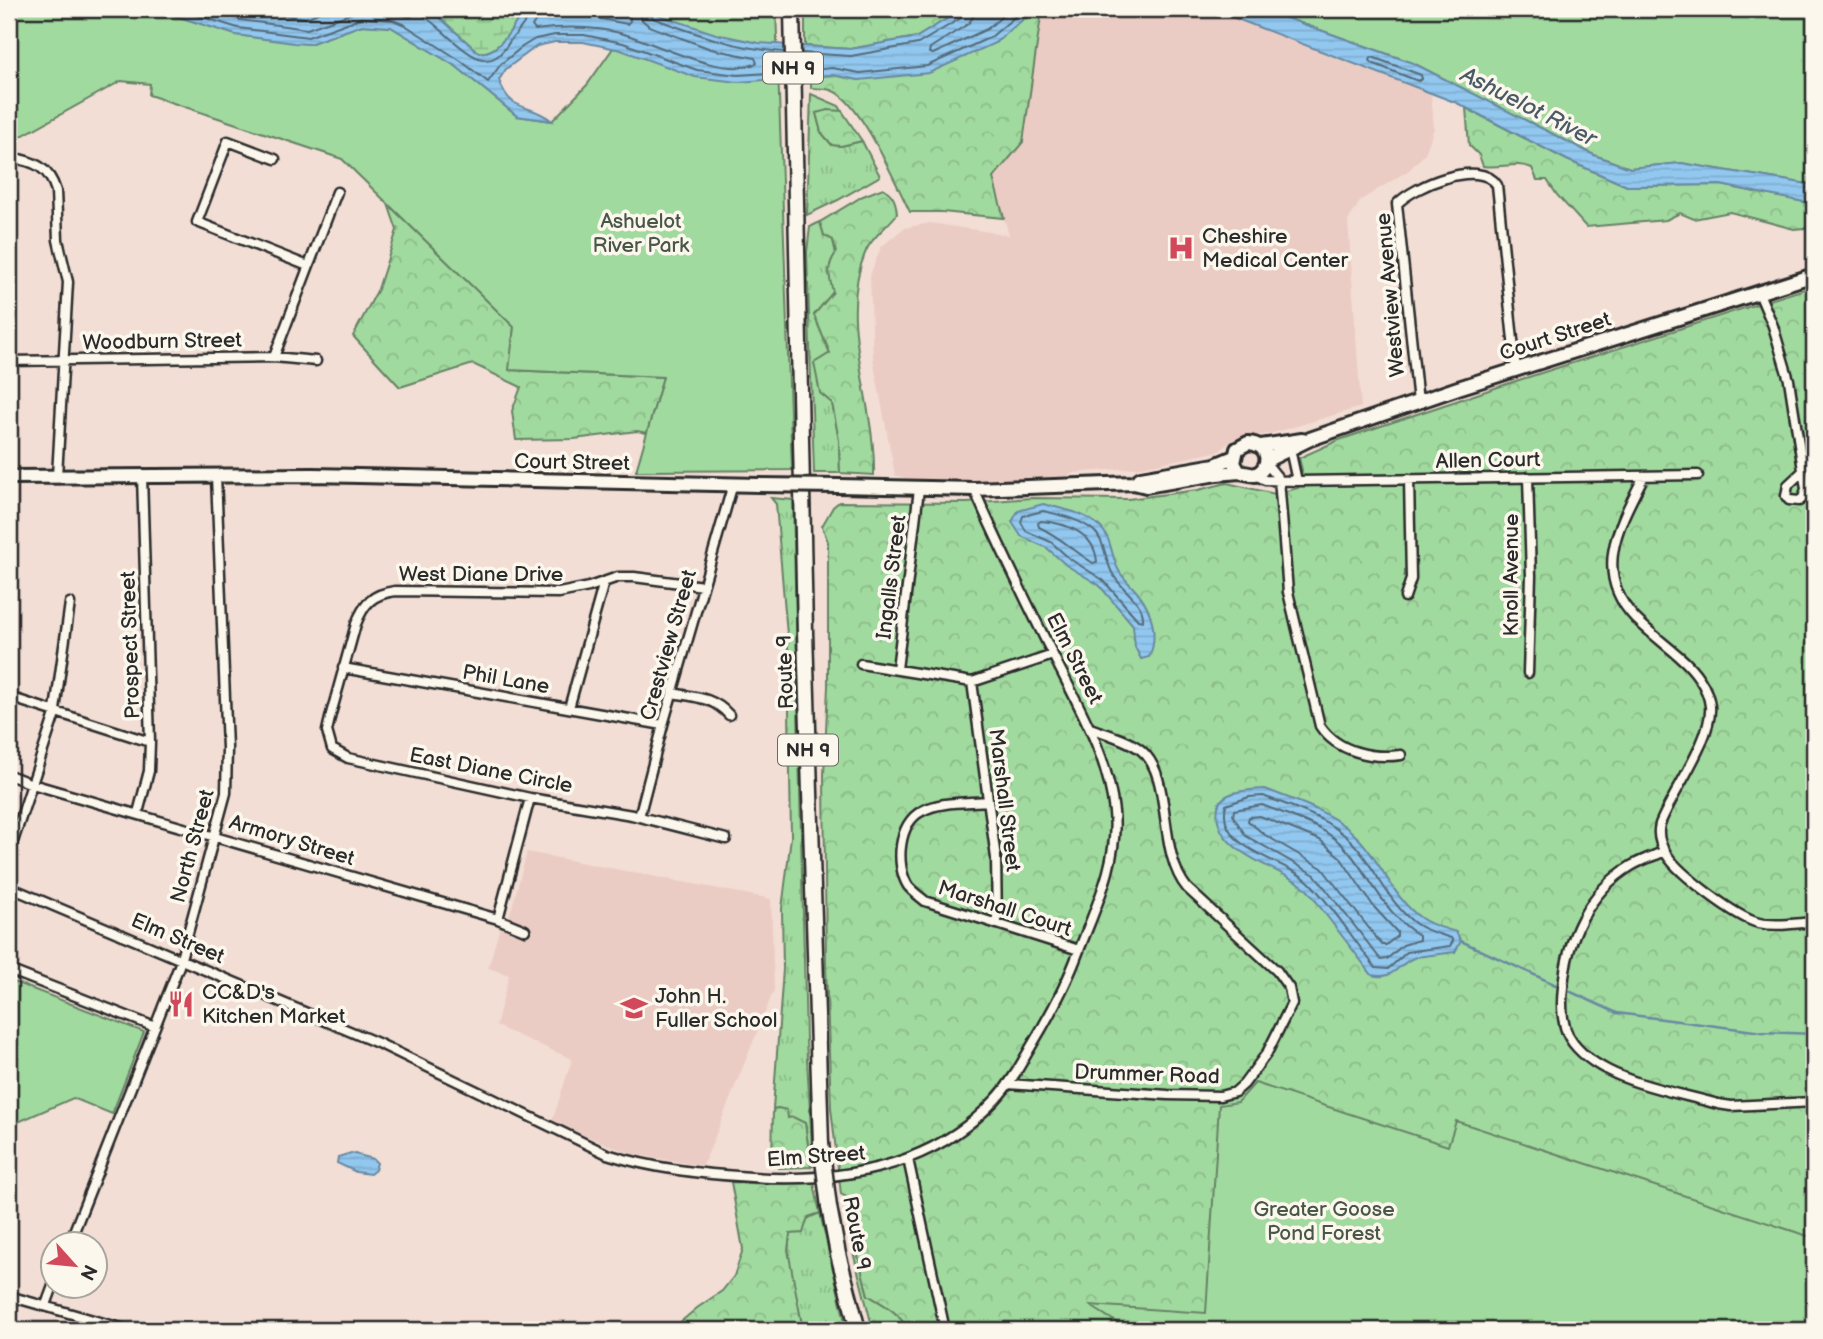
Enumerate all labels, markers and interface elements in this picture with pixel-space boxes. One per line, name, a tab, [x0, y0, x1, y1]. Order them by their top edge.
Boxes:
road number: NH 9	[763, 52, 823, 83]
water label: Ashuelot River	[1455, 60, 1602, 154]
park label: Ashuelot River Park	[593, 209, 690, 258]
street label: Westview Avenue	[1371, 212, 1410, 378]
place label: Cheshire Medical Center	[1202, 224, 1348, 273]
hospital icon: Cheshire Medical Center	[1166, 233, 1196, 263]
street label: Court Street	[1496, 307, 1614, 366]
street label: Woodburn Street	[82, 328, 243, 355]
street label: Allen Court	[1435, 447, 1541, 474]
street label: Court Street	[514, 449, 631, 476]
street label: Ingalls Street	[871, 513, 912, 641]
street label: Knoll Avenue	[1499, 514, 1524, 636]
street label: West Diane Drive	[399, 562, 563, 587]
street label: Crestview Street	[635, 566, 702, 723]
street label: Prospect Street	[115, 570, 146, 719]
street label: Elm Street	[1041, 609, 1108, 708]
street label: Route 9	[772, 634, 799, 710]
street label: Phil Lane	[461, 660, 551, 699]
street label: Marshall Street	[983, 727, 1026, 873]
road number: NH 9	[778, 734, 838, 765]
street label: East Diane Circle	[407, 742, 575, 799]
street label: North Street	[165, 786, 220, 906]
street label: Armory Street	[226, 810, 358, 872]
street label: Marshall Court	[935, 875, 1075, 942]
street label: Elm Street	[127, 908, 229, 969]
place label: CC&D's Kitchen Market	[202, 980, 346, 1029]
place label: John H. Fuller School	[655, 984, 778, 1033]
restaurant icon: CC&D's Kitchen Market	[166, 989, 196, 1019]
school or university icon: John H. Fuller School	[619, 993, 649, 1023]
street label: Drummer Road	[1074, 1059, 1220, 1090]
street label: Elm Street	[766, 1141, 867, 1172]
street label: Route 9	[837, 1194, 876, 1272]
park label: Greater Goose Pond Forest	[1253, 1197, 1395, 1246]
north arrow	[38, 1230, 108, 1300]
text: N	[74, 1260, 101, 1284]

